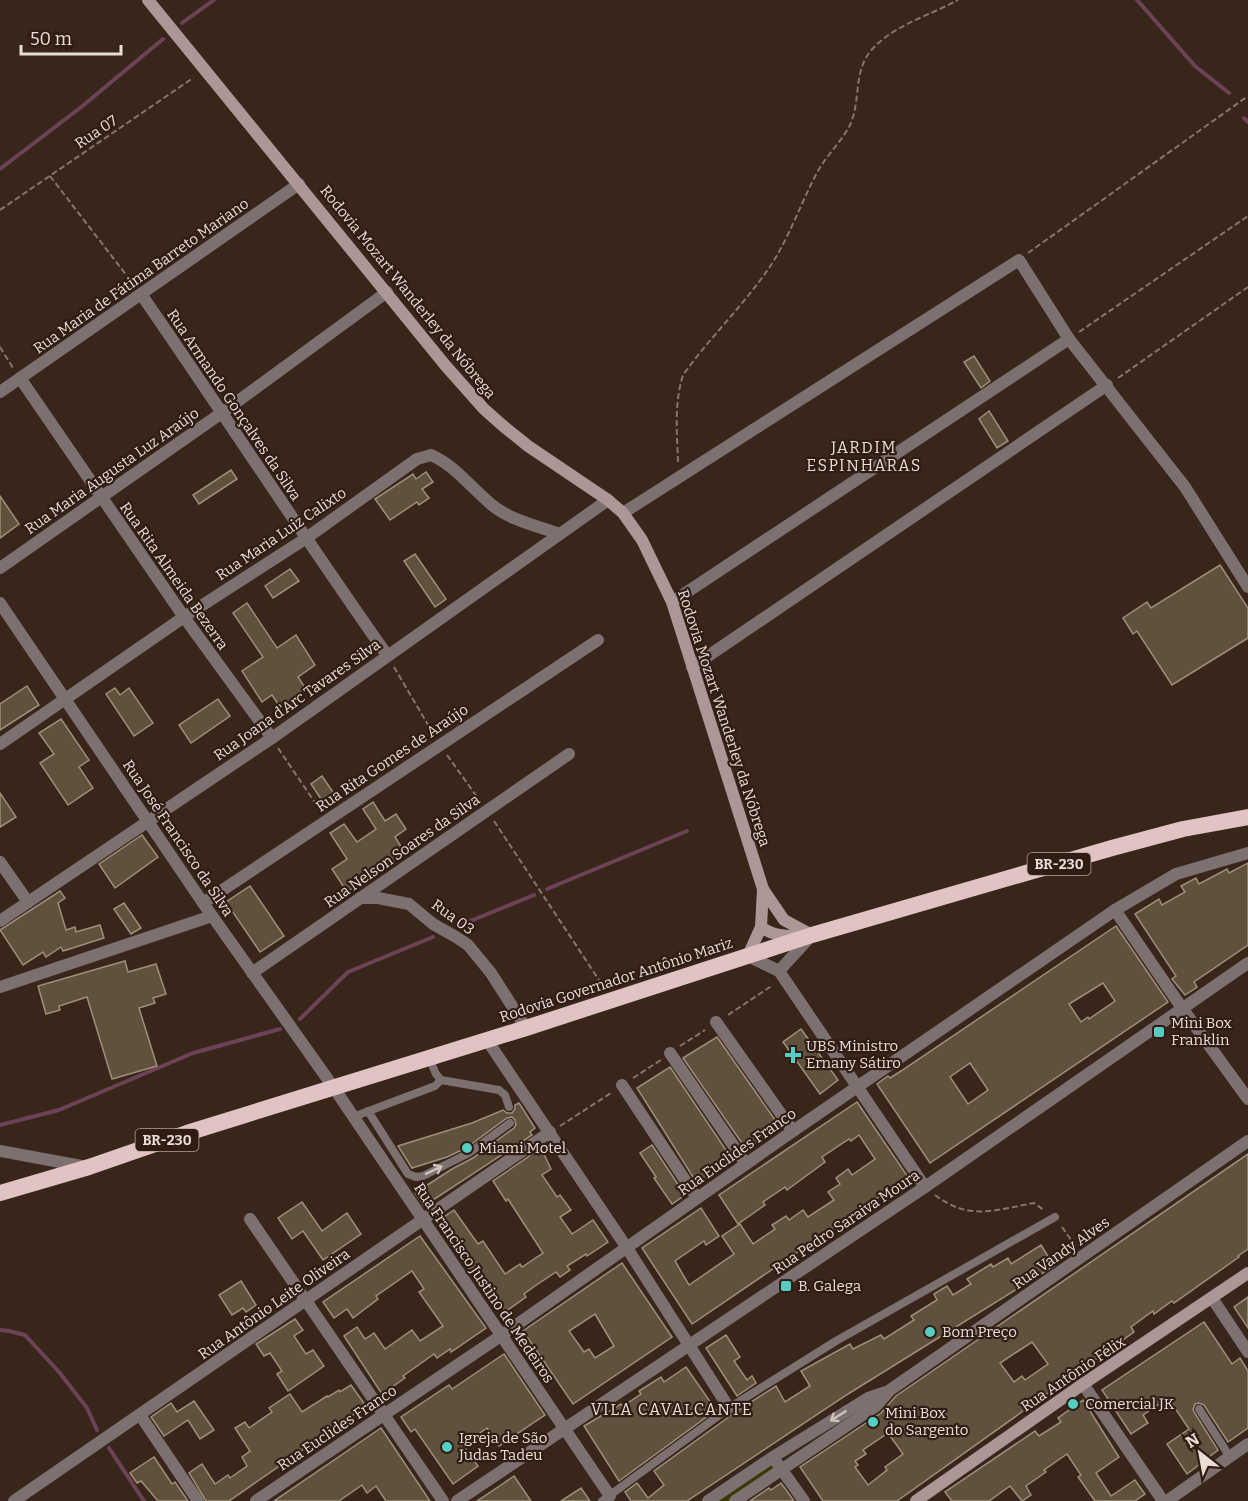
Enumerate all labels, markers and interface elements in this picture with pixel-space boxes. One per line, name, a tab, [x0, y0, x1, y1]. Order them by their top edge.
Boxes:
scale bar	[21, 18, 122, 56]
text: 50 m	[30, 28, 72, 50]
street label: Rua 07	[71, 111, 121, 153]
street label: Rodovia Mozart Wanderley da Nóbrega	[316, 182, 500, 402]
street label: Rua Maria de Fátima Barreto Mariano	[30, 194, 252, 358]
street label: Rua Armando Gonçalves da Silva	[163, 306, 305, 504]
street label: Rua Maria Augusta Luz Araújo	[22, 404, 202, 538]
district label: JARDIM ESPINHARAS	[806, 438, 922, 475]
street label: Rua Maria Luiz Calixto	[212, 484, 350, 584]
street label: Rua Rita Almeida Bezerra	[116, 499, 232, 653]
street label: Rodovia Mozart Wanderley da Nóbrega	[674, 587, 774, 849]
street label: Rua Joana d'Arc Tavares Silva	[210, 635, 384, 765]
street label: Rua Rita Gomes de Araújo	[312, 700, 472, 816]
street label: Rua José Francisco da Silva	[119, 756, 237, 920]
street label: Rua Nelson Soares da Silva	[321, 790, 483, 912]
road number: BR-230	[1028, 853, 1090, 875]
street label: Rua 03	[428, 896, 478, 938]
street label: Rodovia Governador Antônio Mariz	[497, 934, 735, 1026]
place label: Mini Box Franklin	[1171, 1014, 1232, 1049]
marker: Mini Box Franklin	[1152, 1025, 1166, 1039]
place label: UBS Ministro Ernany Sátiro	[806, 1037, 901, 1072]
marker: UBS Ministro Ernany Sátiro	[784, 1046, 802, 1064]
street label: Rua Euclides Franco	[674, 1104, 800, 1200]
road number: BR-230	[136, 1129, 198, 1151]
place label: Miami Motel	[479, 1139, 566, 1157]
marker: Miami Motel	[460, 1141, 474, 1155]
one-way arrow	[424, 1164, 442, 1176]
street label: Rua Pedro Saraiva Moura	[769, 1166, 923, 1278]
street label: Rua Francisco Justino de Medeiros	[410, 1179, 558, 1387]
street label: Rua Vandy Alves	[1009, 1213, 1113, 1293]
street label: Rua Antônio Leite Oliveira	[195, 1245, 353, 1363]
place label: B. Galega	[798, 1277, 861, 1295]
marker: B. Galega	[779, 1279, 793, 1293]
place label: Bom Preço	[942, 1323, 1017, 1341]
marker: Bom Preço	[923, 1325, 937, 1339]
street label: Rua Antônio Félix	[1017, 1332, 1129, 1416]
street label: Rua Euclides Franco	[274, 1381, 400, 1475]
place label: Comercial JK	[1085, 1395, 1175, 1413]
marker: Comercial JK	[1066, 1397, 1080, 1411]
district label: VILA CAVALCANTE	[591, 1400, 753, 1419]
place label: Mini Box do Sargento	[885, 1404, 968, 1439]
one-way arrow	[830, 1411, 847, 1423]
marker: Mini Box do Sargento	[866, 1415, 880, 1429]
north arrow	[1170, 1423, 1230, 1483]
place label: Igreja de São Judas Tadeu	[458, 1429, 547, 1464]
text: N	[1182, 1429, 1203, 1452]
marker: Igreja de São Judas Tadeu	[440, 1440, 454, 1454]

